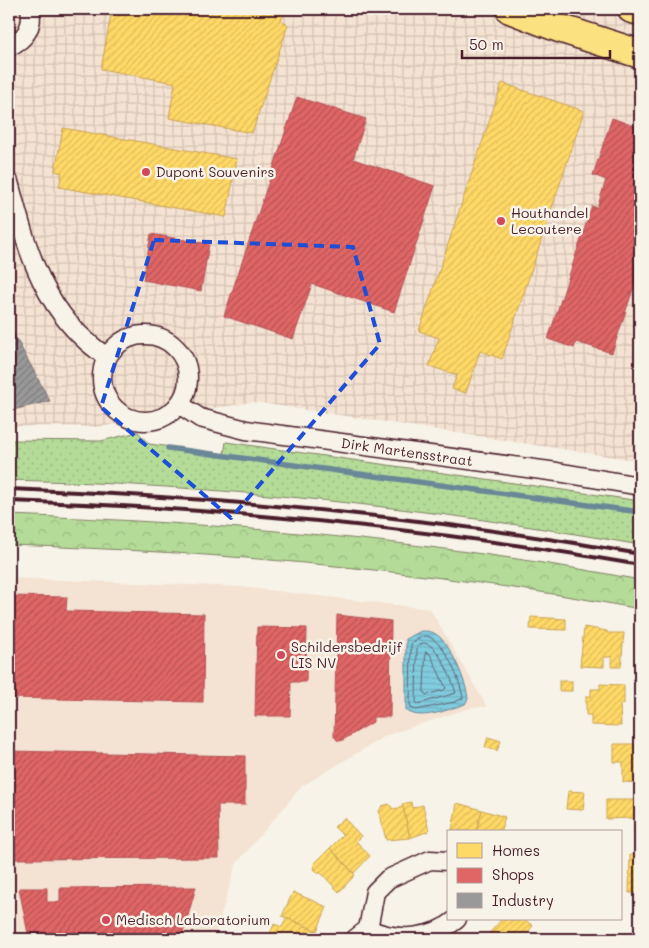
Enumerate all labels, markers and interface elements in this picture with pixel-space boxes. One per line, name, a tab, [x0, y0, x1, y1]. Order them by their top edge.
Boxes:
scale bar	[462, 28, 609, 60]
text: 50 m	[469, 34, 504, 54]
place label: Dupont Souvenirs	[156, 162, 274, 181]
marker: Dupont Souvenirs	[140, 166, 152, 178]
place label: Houthandel Lecoutere	[511, 203, 589, 238]
marker: Houthandel Lecoutere	[495, 215, 507, 227]
street label: Dirk Martensstraat	[340, 433, 474, 470]
place label: Schildersbedrijf LIS NV	[291, 637, 403, 672]
marker: Schildersbedrijf LIS NV	[275, 649, 287, 661]
legend	[447, 830, 622, 920]
text: Homes	[492, 840, 540, 860]
text: Shops	[492, 864, 534, 884]
text: Industry	[492, 890, 554, 910]
place label: Medisch Laboratorium	[116, 910, 270, 929]
marker: Medisch Laboratorium	[100, 914, 112, 926]

